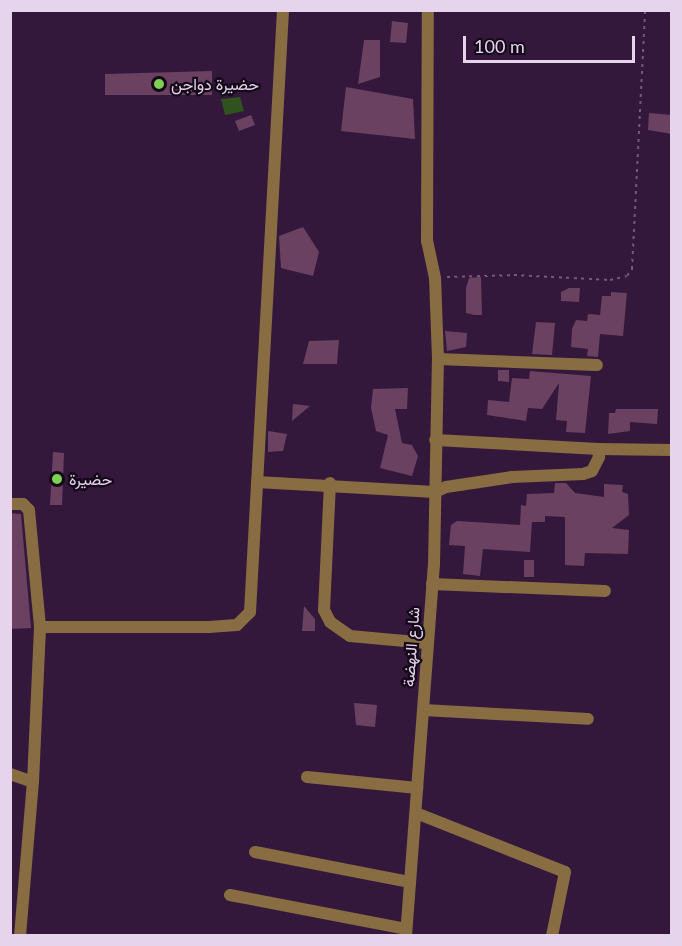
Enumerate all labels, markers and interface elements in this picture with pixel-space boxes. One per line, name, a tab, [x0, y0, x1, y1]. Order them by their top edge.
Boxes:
scale bar	[466, 24, 638, 62]
text: 100 m	[474, 35, 525, 57]
place label: حضيرة دواجن	[171, 74, 259, 94]
marker: حضيرة دواجن	[152, 77, 166, 91]
place label: حضيرة	[69, 469, 112, 489]
marker: حضيرة	[50, 472, 64, 486]
street label: شارع النهضة	[399, 606, 423, 688]

